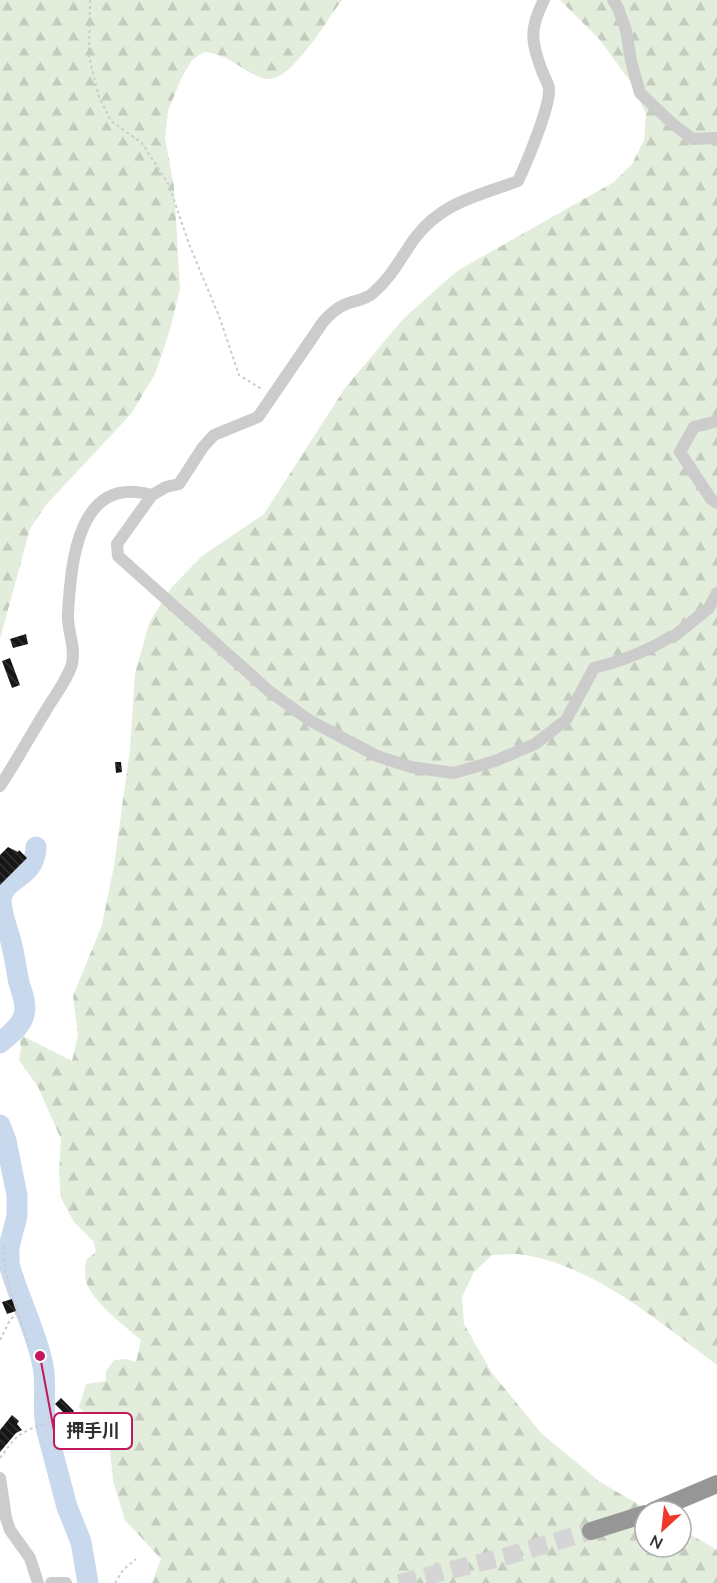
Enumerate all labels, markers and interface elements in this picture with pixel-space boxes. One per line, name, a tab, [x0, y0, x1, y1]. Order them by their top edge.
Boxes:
callout: 押手川	[54, 1413, 132, 1449]
text: 押手川	[66, 1419, 120, 1443]
north arrow	[633, 1499, 693, 1559]
text: N	[646, 1529, 667, 1554]

